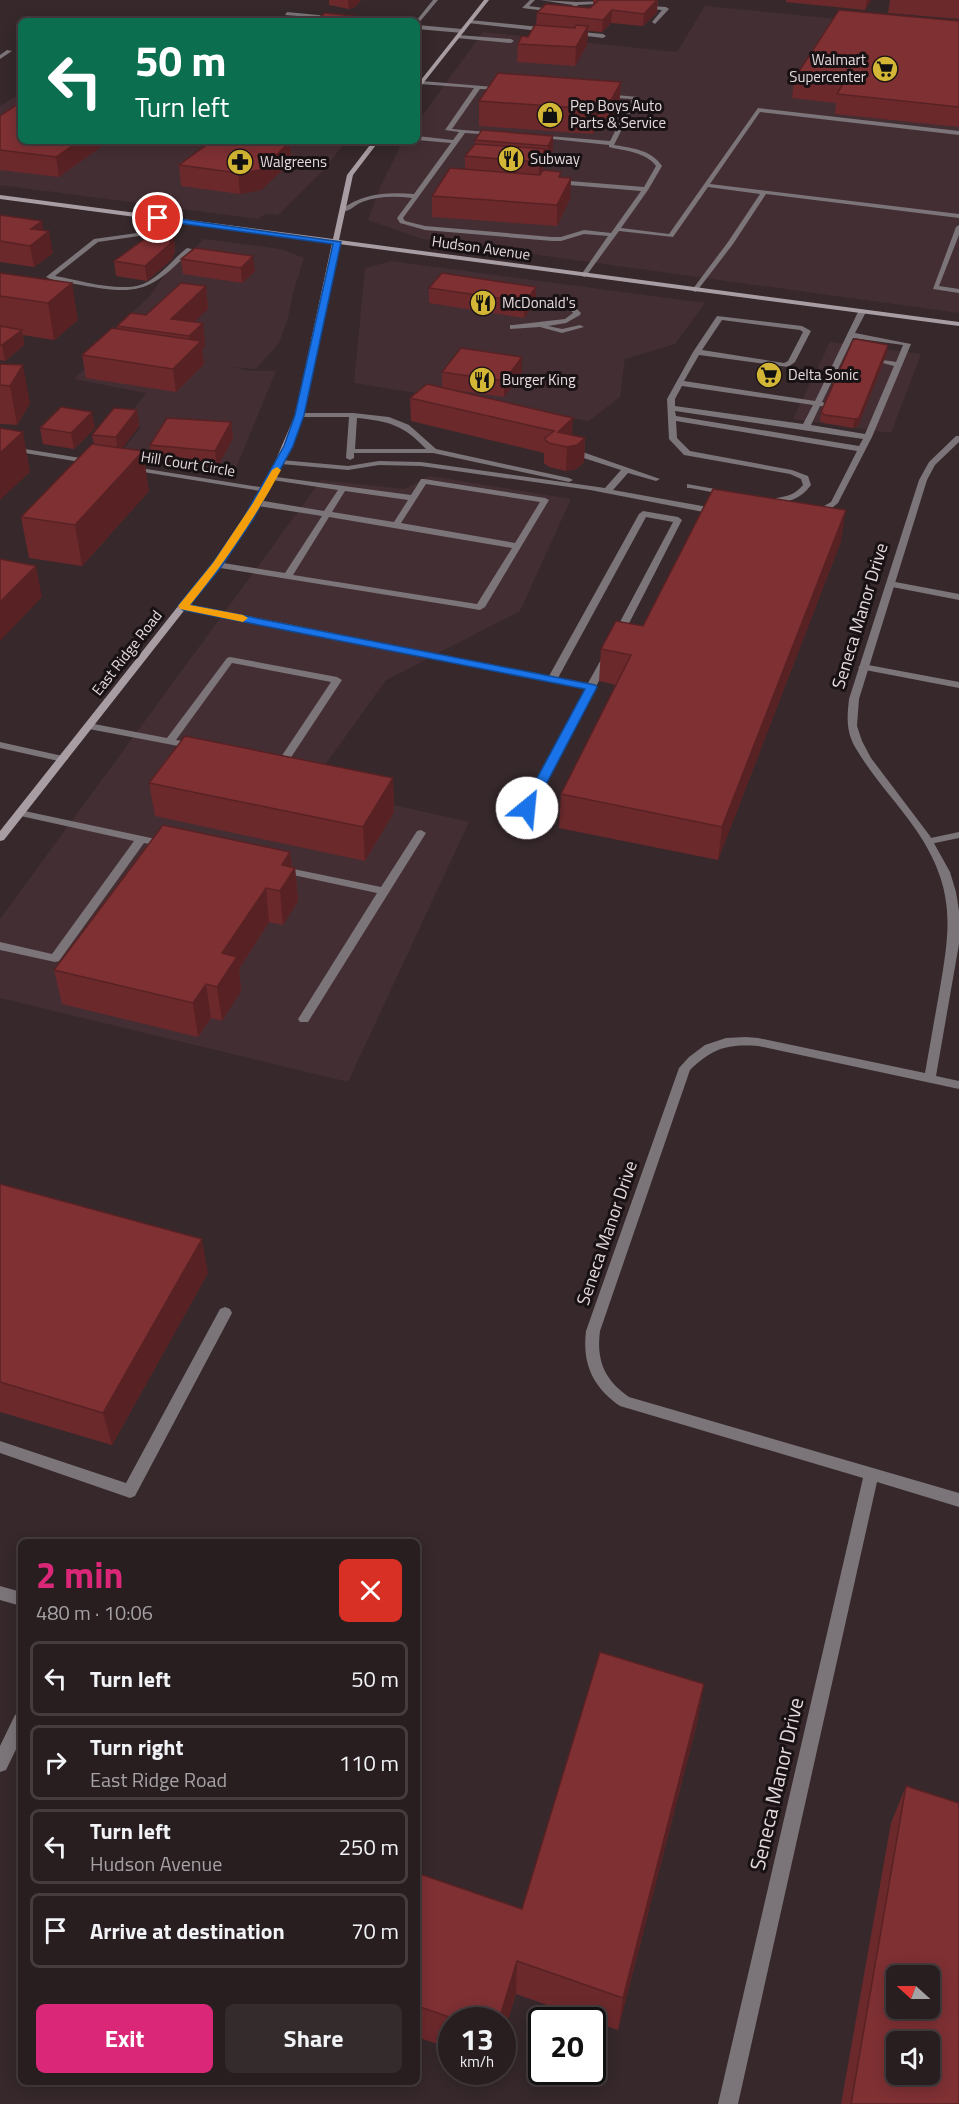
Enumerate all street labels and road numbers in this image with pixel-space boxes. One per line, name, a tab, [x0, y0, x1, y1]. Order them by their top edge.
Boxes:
street label: Hudson Avenue	[430, 229, 532, 266]
street label: Hill Court Circle	[139, 445, 237, 482]
street label: Seneca Manor Drive	[824, 540, 895, 692]
street label: East Ridge Road	[86, 605, 167, 700]
street label: Seneca Manor Drive	[569, 1157, 644, 1309]
street label: Seneca Manor Drive	[741, 1694, 811, 1873]

